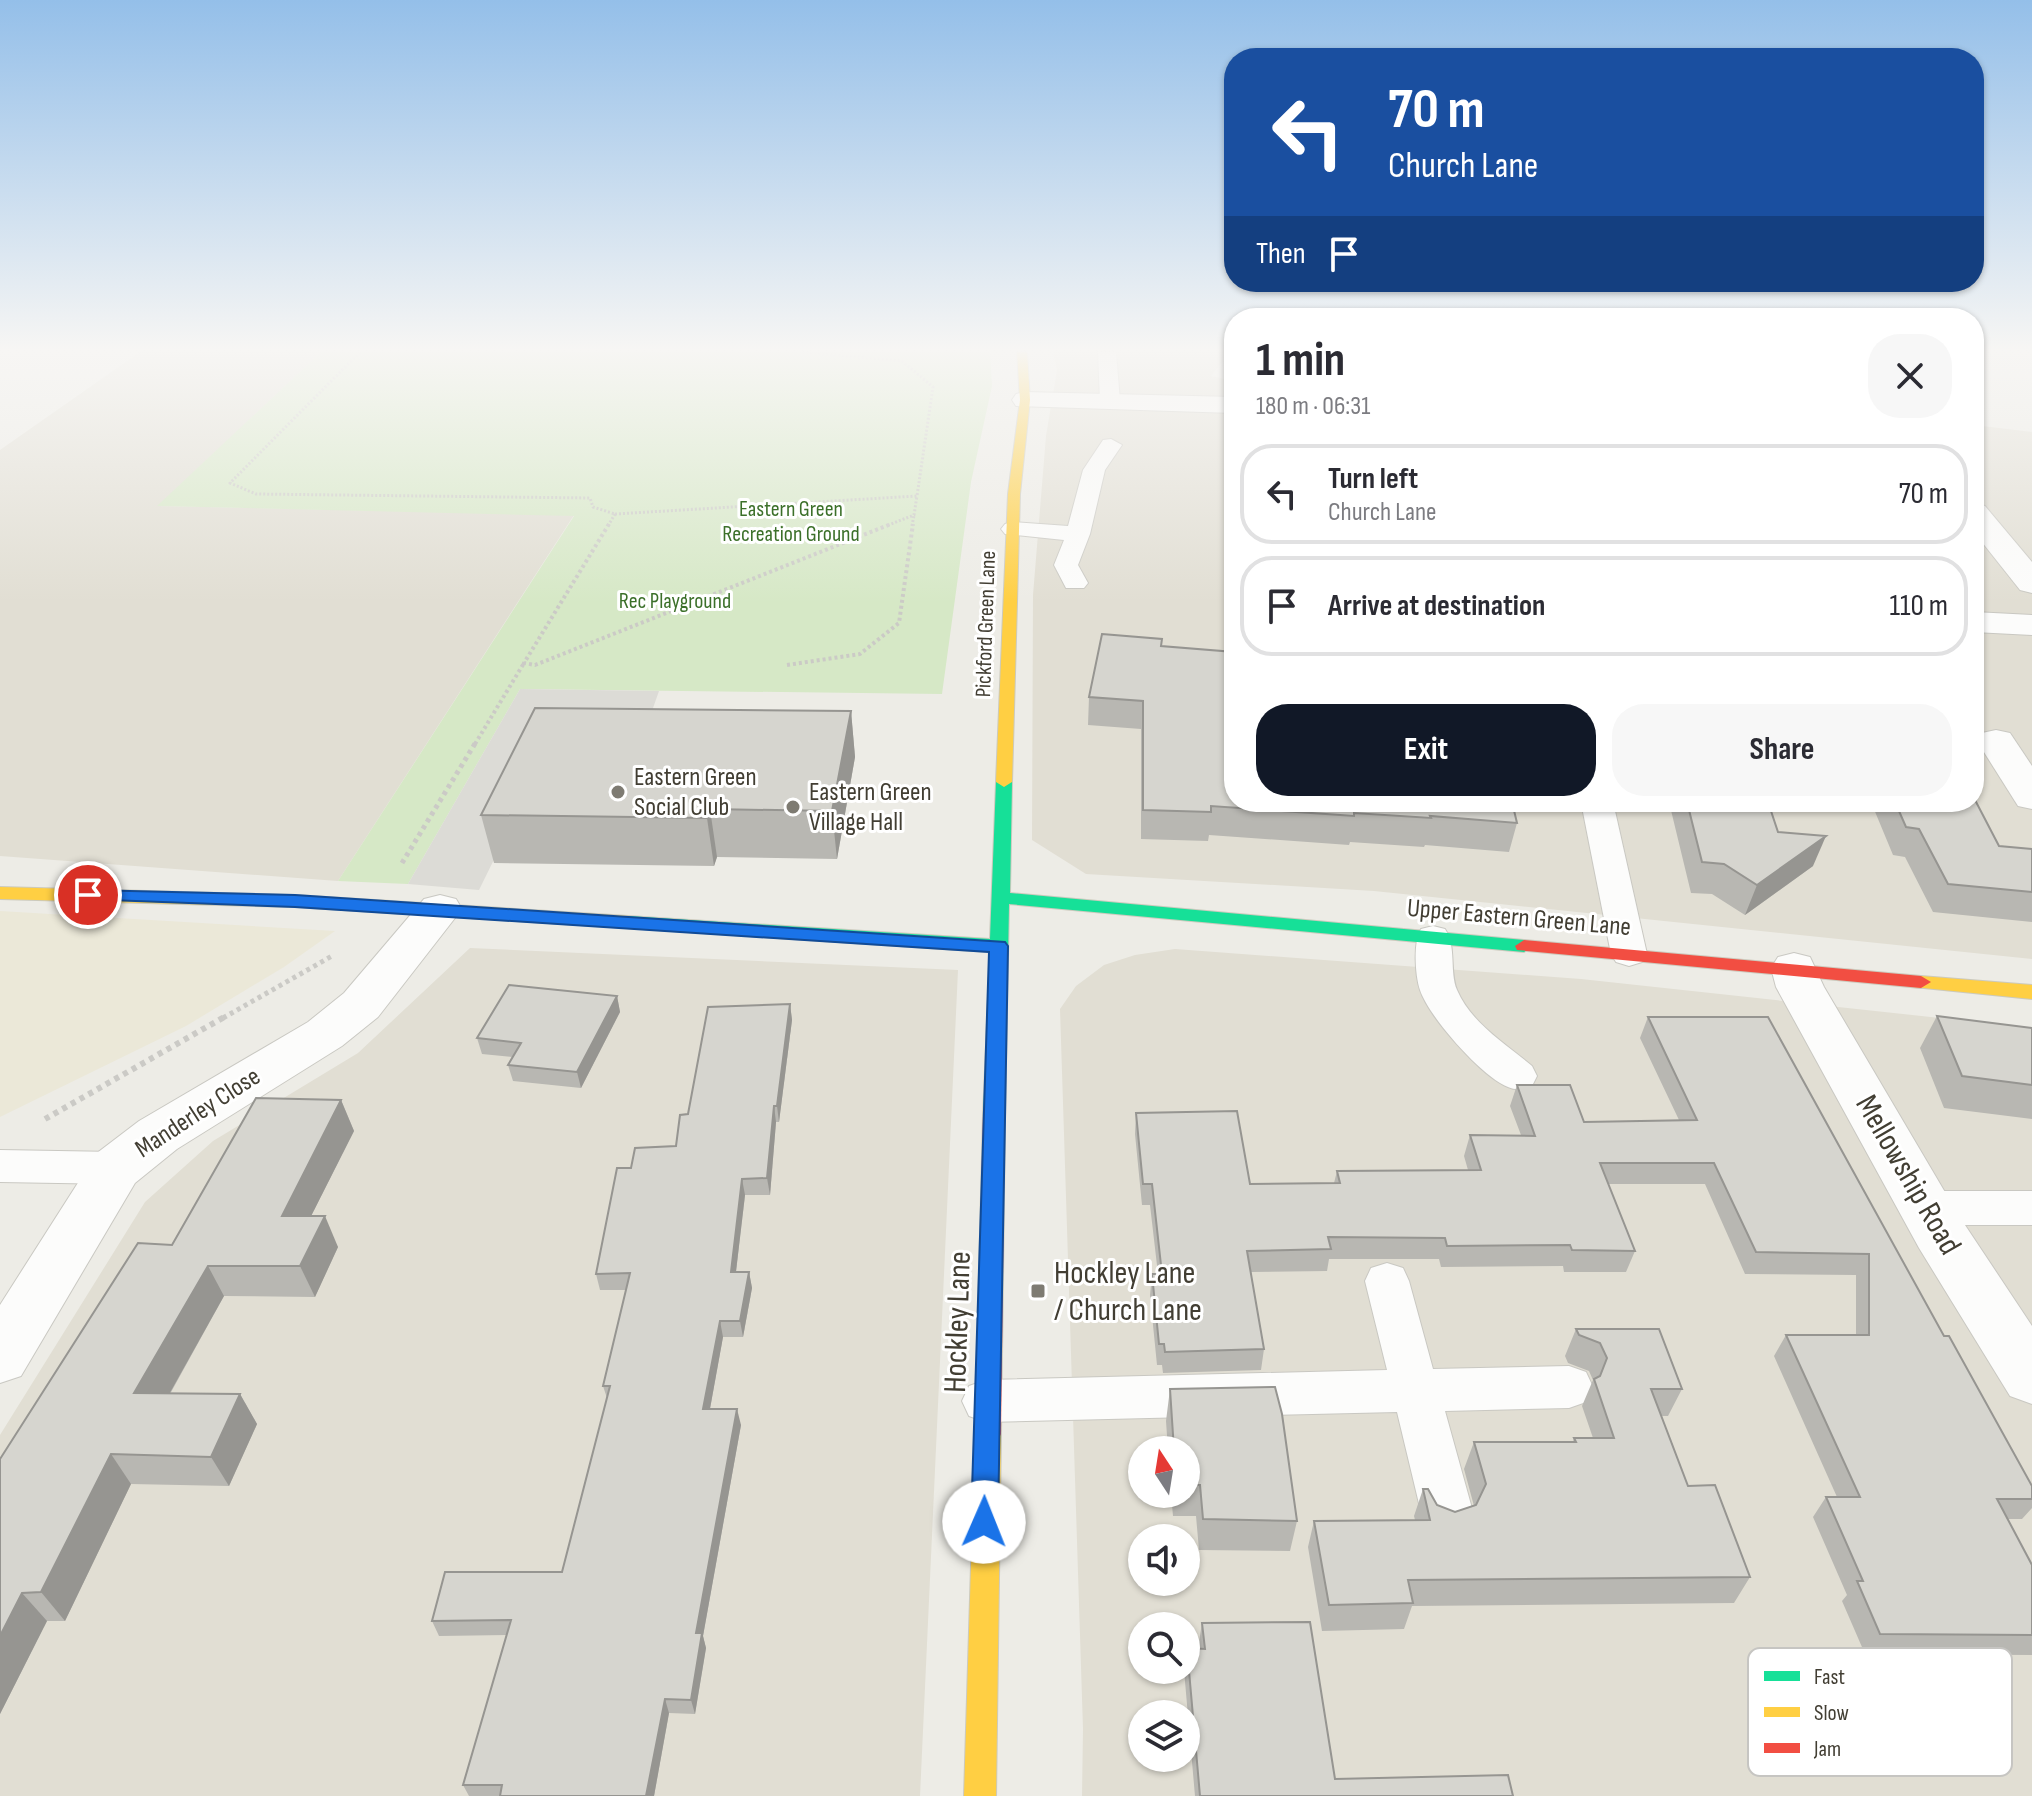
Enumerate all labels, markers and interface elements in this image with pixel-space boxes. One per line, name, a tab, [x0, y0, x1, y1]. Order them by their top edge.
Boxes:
text: 70 m	[1388, 77, 1485, 144]
icon: left	[1256, 80, 1360, 184]
text: Church Lane	[1388, 145, 1538, 188]
icon: arrive	[1322, 232, 1366, 276]
text: Then	[1256, 236, 1306, 272]
text: 1 min	[1256, 332, 1345, 389]
button: close	[1868, 334, 1952, 418]
text: 180 m · 06:31	[1256, 391, 1370, 422]
text: Turn left	[1328, 461, 1418, 497]
icon: left	[1260, 472, 1304, 516]
text: 70 m	[1899, 476, 1948, 512]
park label: Eastern Green Recreation Ground	[722, 496, 860, 548]
text: Church Lane	[1328, 497, 1437, 528]
street label: Pickford Green Lane	[970, 550, 1002, 698]
icon: arrive	[1260, 584, 1304, 628]
park label: Rec Playground	[619, 588, 731, 615]
text: Arrive at destination	[1328, 588, 1545, 624]
text: 110 m	[1890, 588, 1948, 624]
button: Exit	[1256, 704, 1596, 796]
button: Share	[1612, 704, 1952, 796]
place label: Eastern Green Social Club	[634, 762, 757, 823]
place label: Eastern Green Village Hall	[809, 777, 932, 838]
marker: Eastern Green Social Club	[609, 783, 627, 801]
marker: Eastern Green Village Hall	[784, 798, 802, 816]
pin	[54, 861, 122, 929]
icon: arrive	[66, 873, 110, 917]
street label: Upper Eastern Green Lane	[1406, 893, 1632, 943]
street label: Manderley Close	[130, 1061, 266, 1165]
street label: Mellowship Road	[1847, 1088, 1969, 1262]
street label: Hockley Lane	[936, 1251, 980, 1393]
place label: Hockley Lane / Church Lane	[1054, 1254, 1202, 1330]
marker: Hockley Lane / Church Lane	[1029, 1282, 1047, 1300]
north arrow	[1128, 1436, 1200, 1508]
map controls	[1128, 1436, 1200, 1772]
position arrow	[942, 1480, 1026, 1564]
button: sound	[1128, 1524, 1200, 1596]
button: search	[1128, 1612, 1200, 1684]
legend	[1748, 1648, 2012, 1776]
text: Fast	[1814, 1664, 1845, 1691]
button: layers	[1128, 1700, 1200, 1772]
text: Slow	[1814, 1700, 1849, 1727]
text: Jam	[1813, 1736, 1841, 1763]

